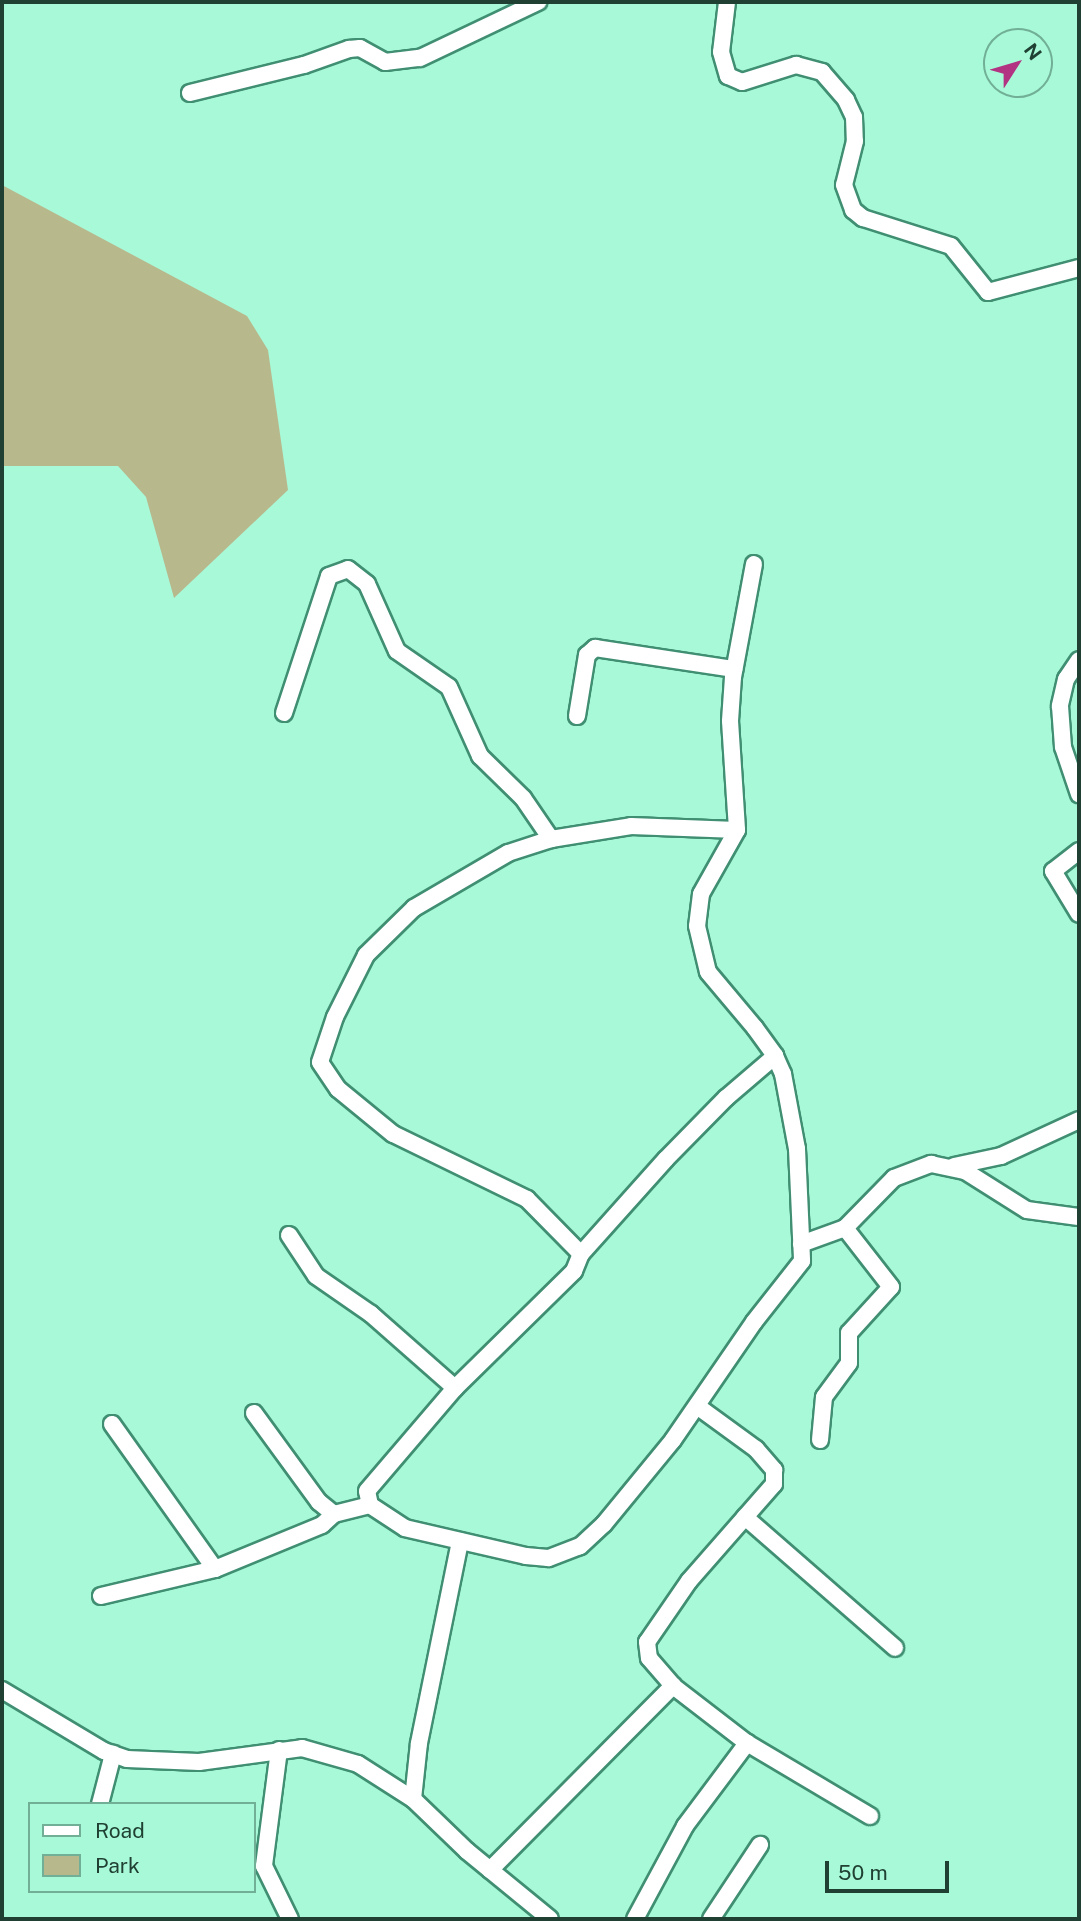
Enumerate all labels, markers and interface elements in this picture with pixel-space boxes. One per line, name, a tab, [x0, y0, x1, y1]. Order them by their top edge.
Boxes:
north arrow	[983, 28, 1053, 98]
text: N	[1020, 39, 1046, 64]
legend	[28, 1802, 256, 1893]
text: Road	[95, 1818, 145, 1843]
scale bar	[829, 1848, 953, 1892]
text: Park	[95, 1853, 140, 1878]
text: 50 m	[838, 1860, 888, 1885]

